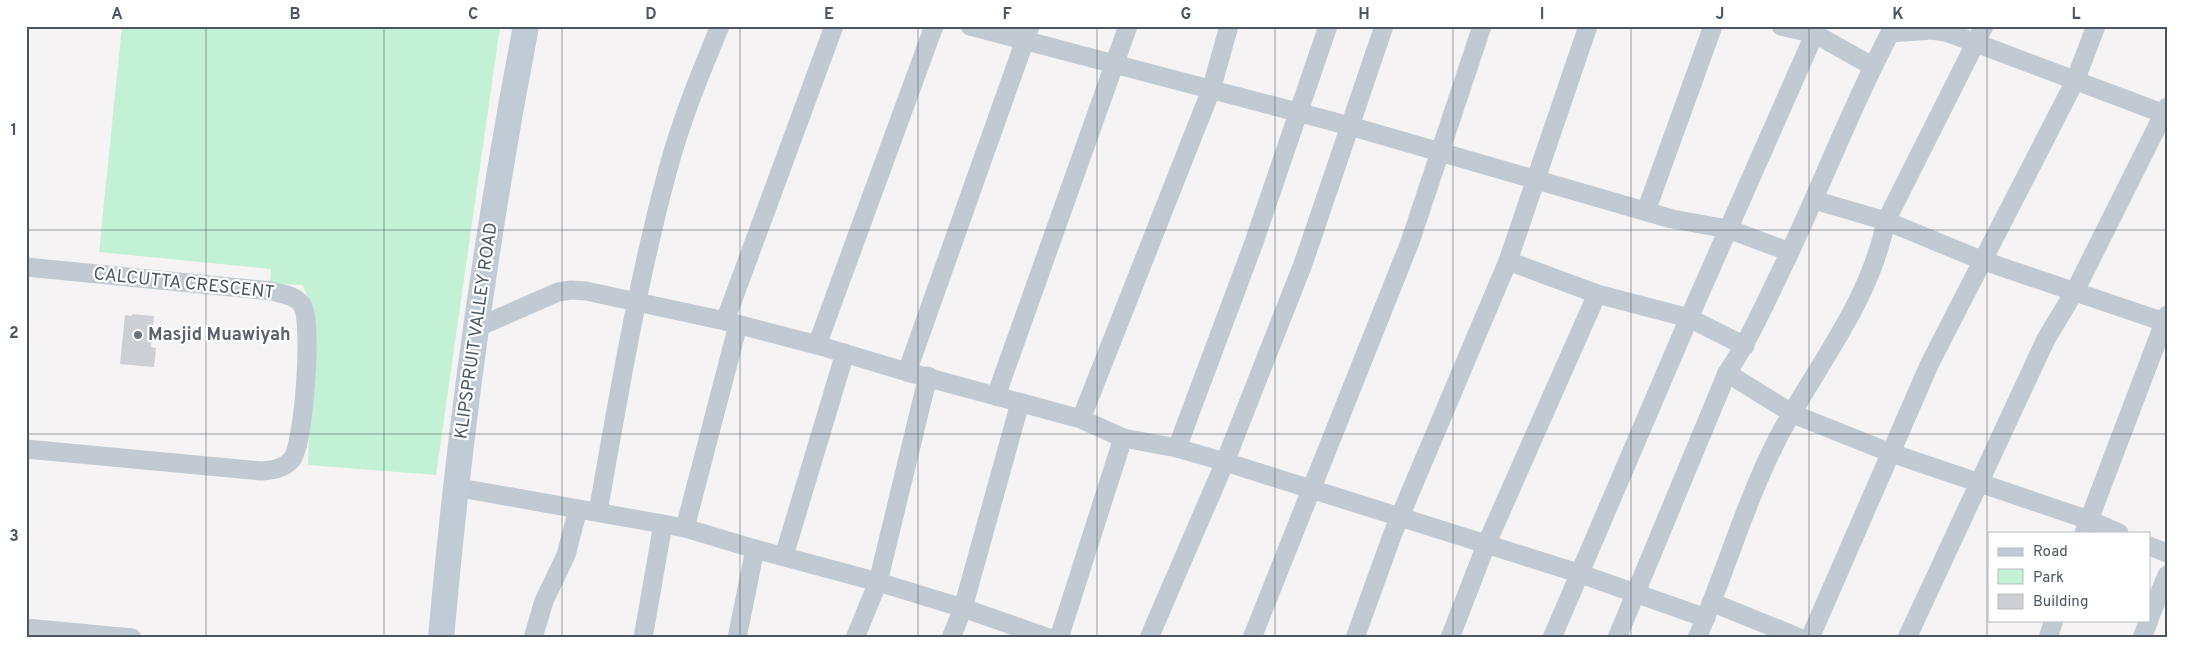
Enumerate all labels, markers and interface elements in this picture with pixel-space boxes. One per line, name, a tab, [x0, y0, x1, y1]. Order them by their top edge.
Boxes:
text: A	[111, 5, 123, 25]
text: B	[289, 5, 301, 25]
text: C	[468, 5, 478, 25]
text: D	[645, 5, 657, 25]
text: E	[824, 5, 834, 25]
text: F	[1002, 5, 1012, 25]
text: G	[1181, 5, 1191, 25]
text: H	[1358, 5, 1370, 25]
text: I	[1540, 5, 1544, 25]
text: J	[1716, 5, 1724, 25]
text: K	[1892, 5, 1904, 25]
text: L	[2071, 5, 2081, 25]
text: 1	[11, 121, 17, 141]
street label: KLIPSPRUIT VALLEY ROAD	[450, 221, 504, 441]
street label: CALCUTTA CRESCENT	[92, 263, 276, 305]
text: 2	[9, 324, 19, 344]
place label: Masjid Muawiyah	[148, 324, 291, 347]
marker: Masjid Muawiyah	[132, 329, 144, 341]
text: 3	[9, 527, 19, 547]
legend	[1988, 532, 2150, 622]
text: Road	[2033, 543, 2068, 562]
text: Park	[2033, 569, 2064, 588]
text: Building	[2033, 593, 2088, 612]

